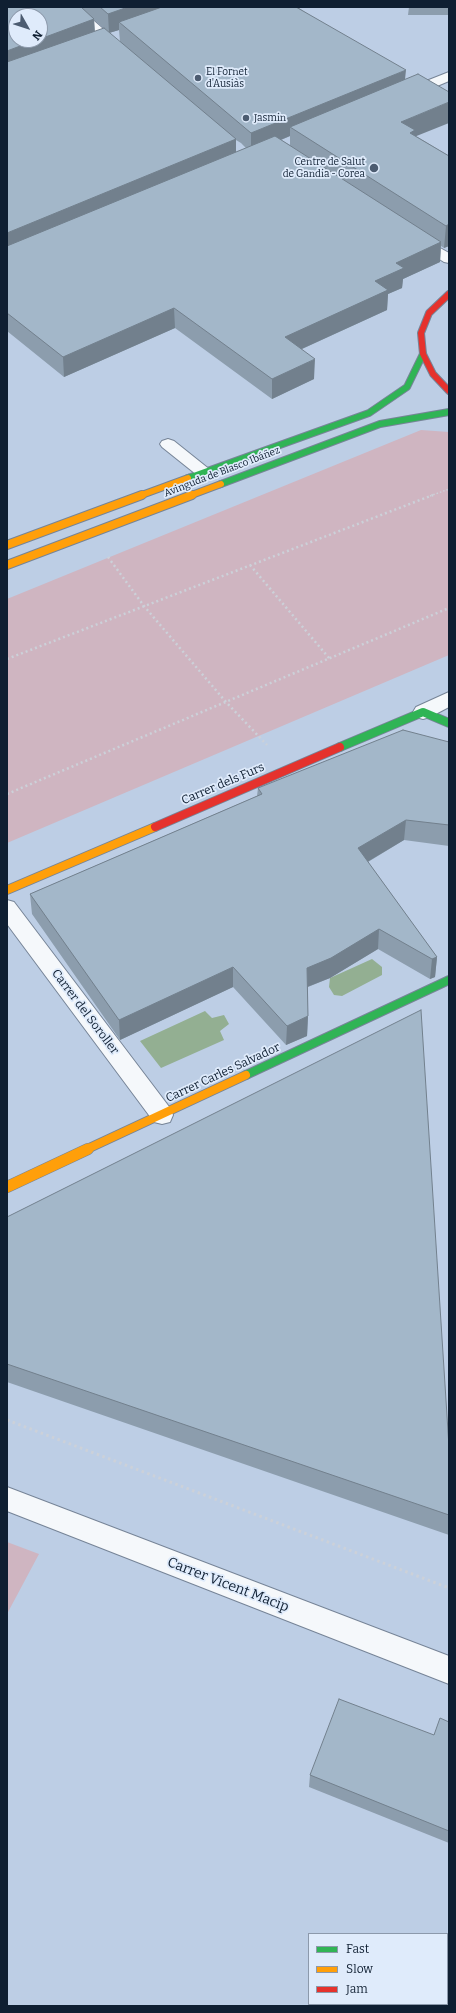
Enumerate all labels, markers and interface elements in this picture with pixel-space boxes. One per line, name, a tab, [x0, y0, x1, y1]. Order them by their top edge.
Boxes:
north arrow	[8, 8, 48, 48]
text: N	[29, 28, 45, 43]
place label: El Fornet d'Ausiàs	[206, 66, 248, 90]
marker: El Fornet d'Ausiàs	[193, 73, 203, 83]
place label: Jasmin	[254, 112, 286, 124]
marker: Jasmin	[241, 113, 251, 123]
place label: Centre de Salut de Gandia - Corea	[283, 156, 365, 180]
marker: Centre de Salut de Gandia - Corea	[368, 162, 380, 174]
street label: Avinguda de Blasco Ibáñez	[162, 444, 282, 500]
street label: Carrer dels Furs	[179, 760, 267, 808]
street label: Carrer del Soroller	[48, 967, 122, 1057]
street label: Carrer Carles Salvador	[164, 1040, 282, 1106]
street label: Carrer Vicent Macip	[165, 1554, 291, 1616]
legend	[308, 1933, 448, 2005]
text: Fast	[346, 1942, 369, 1956]
text: Slow	[346, 1962, 373, 1976]
text: Jam	[346, 1982, 368, 1996]

